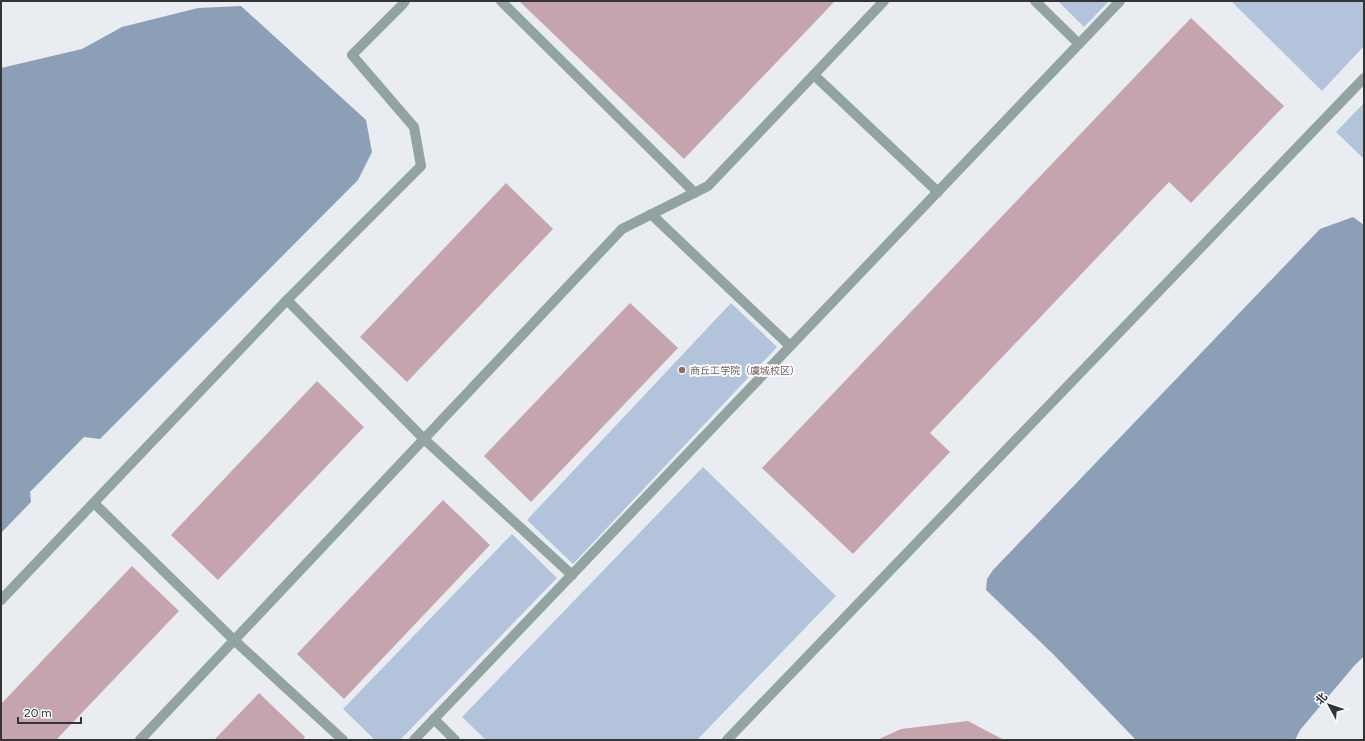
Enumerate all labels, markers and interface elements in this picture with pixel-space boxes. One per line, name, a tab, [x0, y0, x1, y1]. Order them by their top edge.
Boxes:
place label: 商丘工学院（虞城校区）	[690, 364, 800, 377]
marker: 商丘工学院（虞城校区）	[677, 365, 687, 375]
north arrow	[1309, 685, 1349, 725]
text: 北	[1313, 691, 1330, 707]
scale bar	[18, 699, 81, 725]
text: 20 m	[24, 706, 52, 720]

